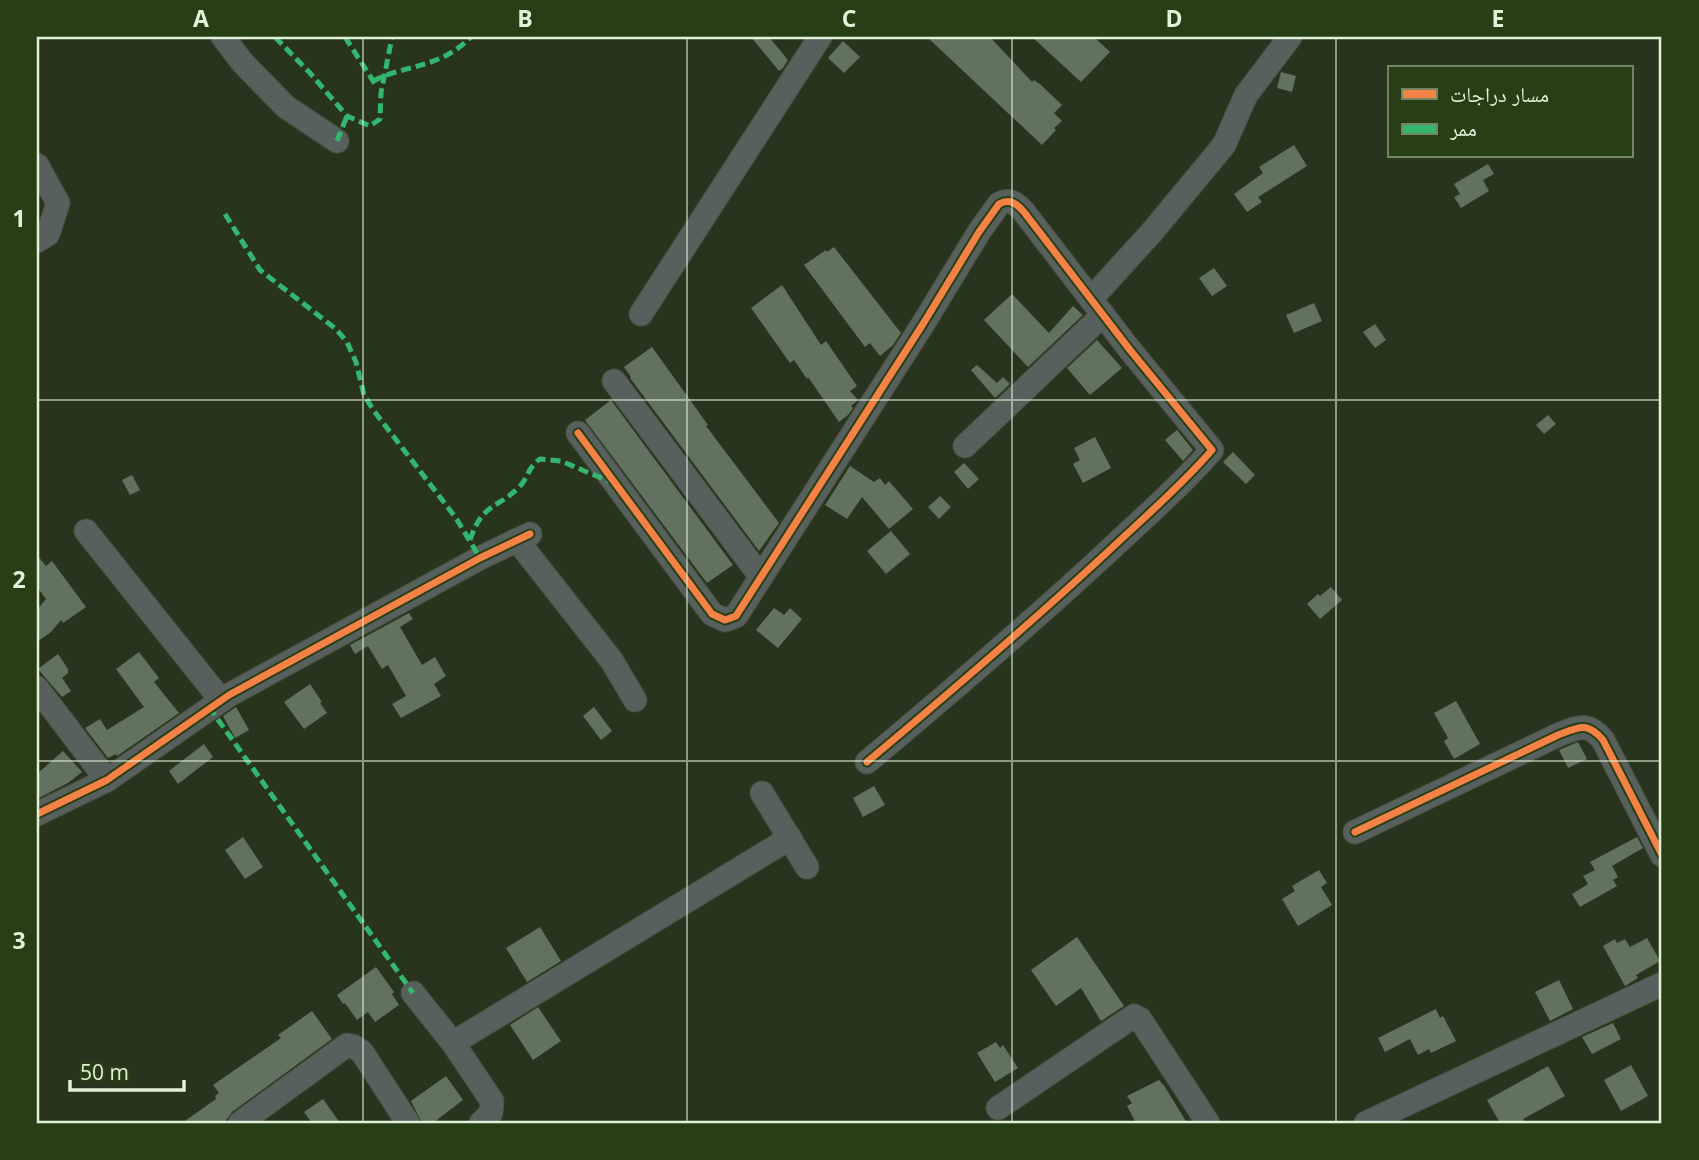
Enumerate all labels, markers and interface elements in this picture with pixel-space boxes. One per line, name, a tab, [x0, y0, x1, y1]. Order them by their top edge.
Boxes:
text: A	[193, 2, 209, 34]
text: B	[517, 2, 533, 34]
text: C	[842, 2, 856, 34]
text: D	[1165, 2, 1183, 34]
text: E	[1492, 2, 1504, 34]
legend	[1388, 66, 1632, 158]
text: مسار دراجات	[1450, 80, 1549, 108]
text: ممر	[1449, 114, 1477, 142]
text: 1	[12, 202, 26, 234]
text: 2	[12, 563, 26, 595]
text: 3	[12, 924, 26, 956]
scale bar	[70, 1048, 184, 1092]
text: 50 m	[80, 1058, 129, 1086]

